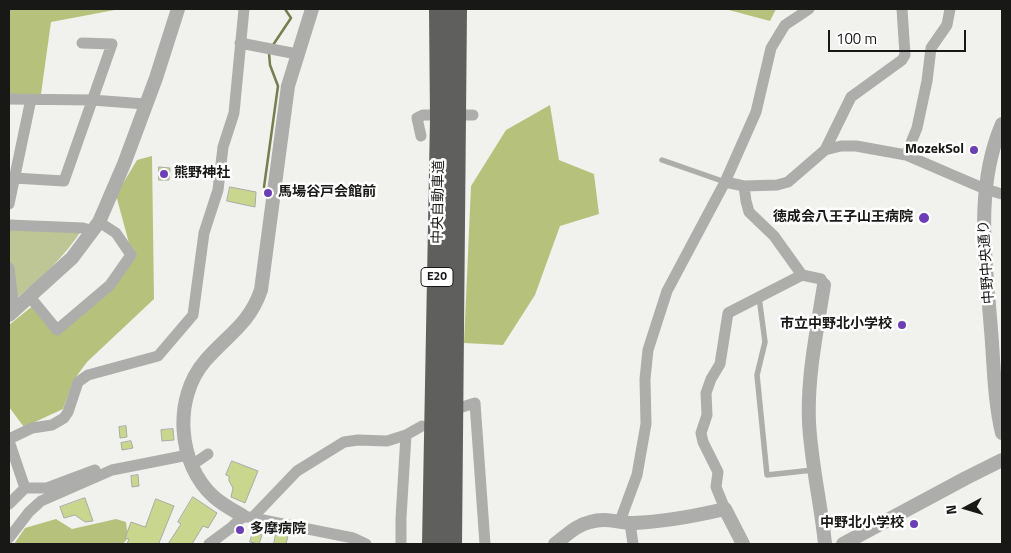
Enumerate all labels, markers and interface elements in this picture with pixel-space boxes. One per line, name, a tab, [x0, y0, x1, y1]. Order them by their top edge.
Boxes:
scale bar	[831, 20, 968, 52]
text: 100 m	[836, 27, 877, 50]
place label: MozekSol	[905, 142, 964, 158]
marker: MozekSol	[968, 144, 980, 156]
street label: 中央自動車道	[430, 160, 448, 244]
place label: 熊野神社	[174, 166, 230, 182]
marker: 熊野神社	[158, 168, 170, 180]
place label: 馬場谷戸会館前	[278, 185, 376, 201]
marker: 馬場谷戸会館前	[262, 187, 274, 199]
place label: 徳成会八王子山王病院	[773, 210, 913, 226]
marker: 徳成会八王子山王病院	[917, 211, 931, 225]
street label: 中野中央通り	[976, 220, 998, 304]
road number: E20	[421, 268, 453, 286]
place label: 市立中野北小学校	[780, 317, 892, 333]
marker: 市立中野北小学校	[896, 319, 908, 331]
north arrow	[941, 483, 991, 533]
text: N	[940, 504, 962, 516]
place label: 中野北小学校	[820, 516, 904, 532]
marker: 中野北小学校	[908, 518, 920, 530]
place label: 多摩病院	[250, 522, 306, 538]
marker: 多摩病院	[234, 524, 246, 536]

